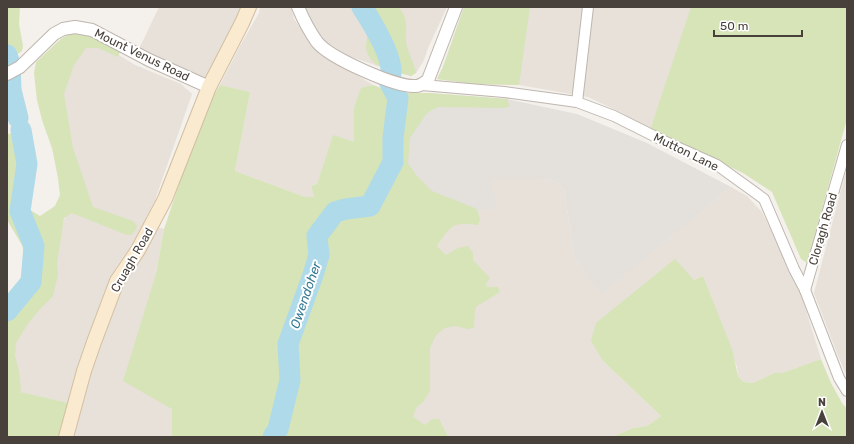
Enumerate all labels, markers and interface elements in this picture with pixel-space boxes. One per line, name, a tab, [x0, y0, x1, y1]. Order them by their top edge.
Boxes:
scale bar	[714, 12, 802, 38]
text: 50 m	[720, 19, 748, 33]
street label: Mount Venus Road	[92, 26, 192, 84]
street label: Mutton Lane	[651, 130, 721, 174]
street label: Cloragh Road	[806, 191, 840, 267]
street label: Cruagh Road	[108, 225, 156, 295]
water label: Owendoher	[287, 259, 324, 330]
north arrow	[802, 392, 842, 432]
text: N	[818, 396, 826, 409]

